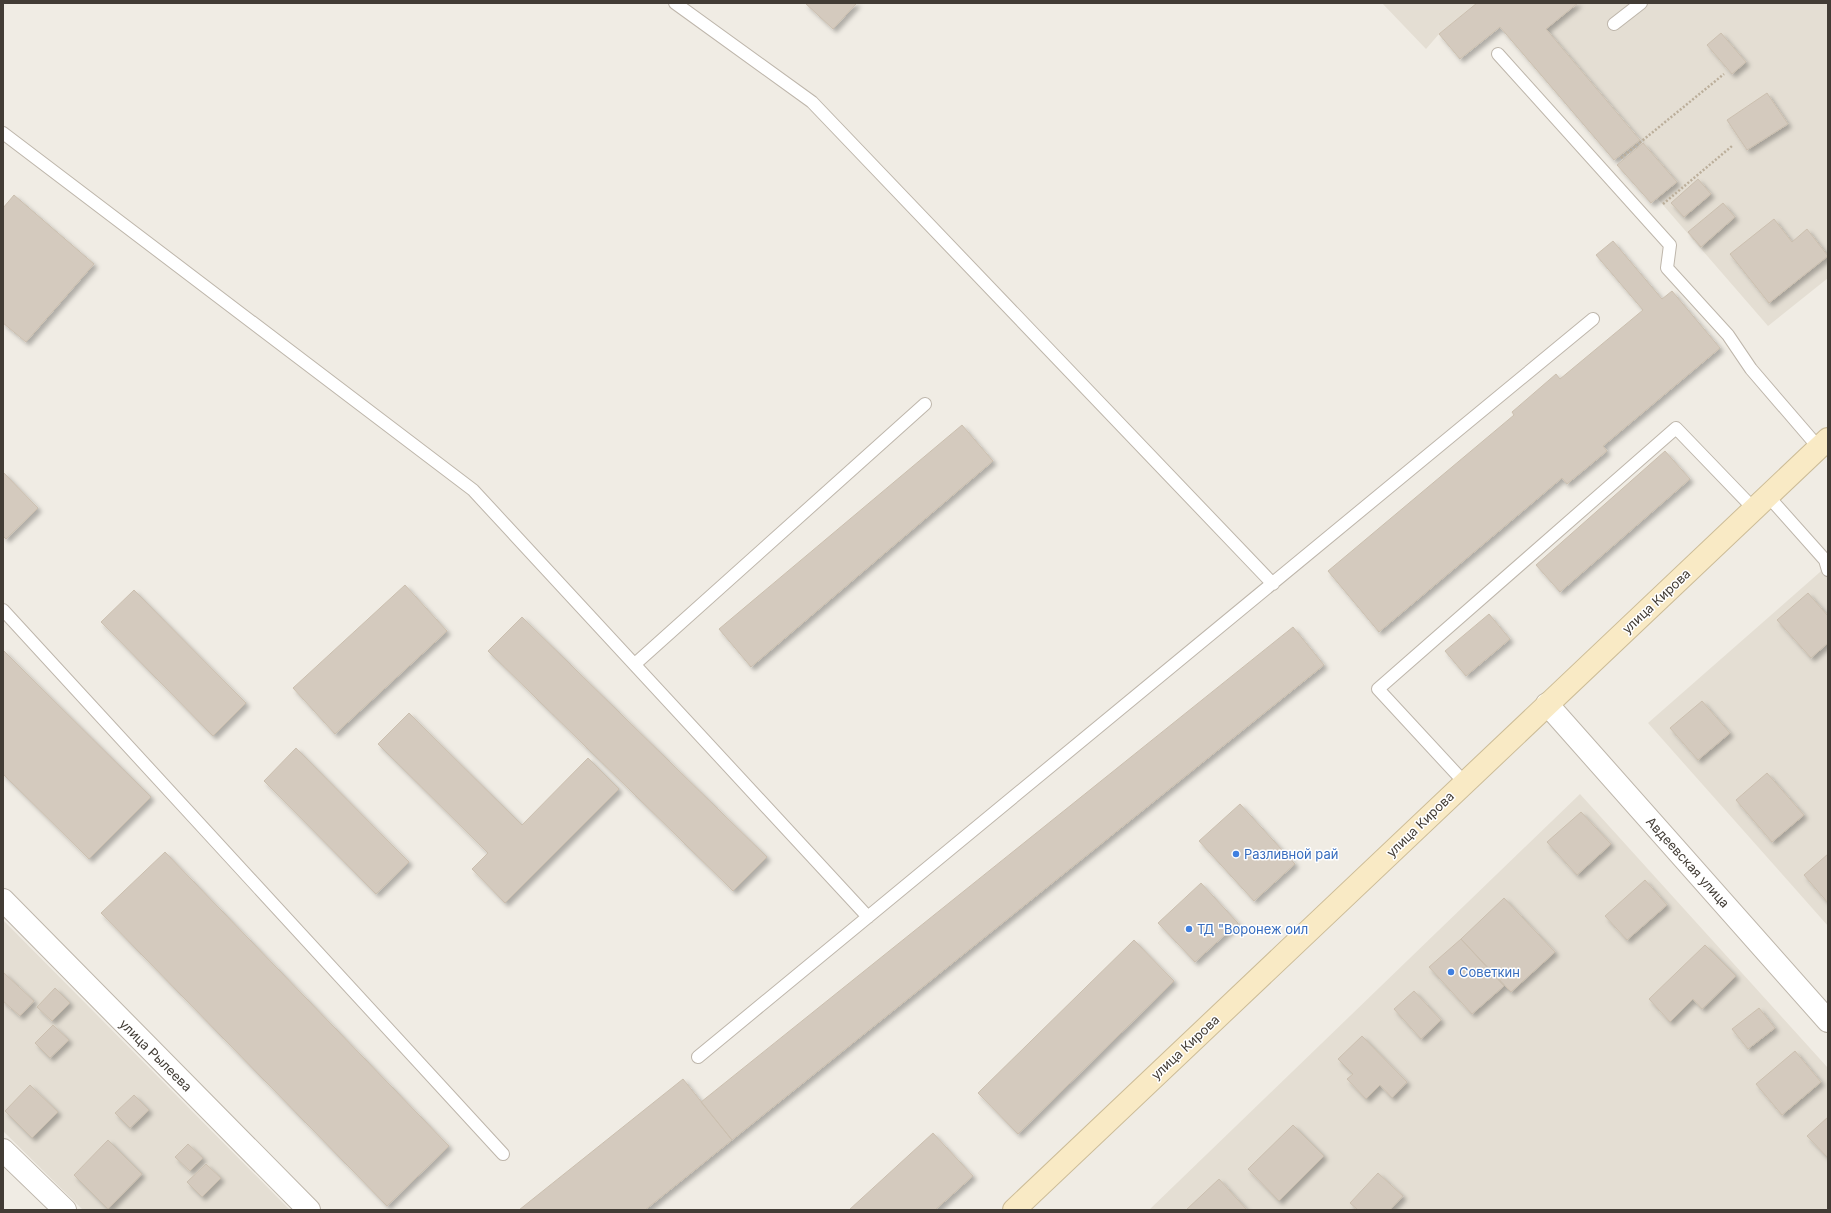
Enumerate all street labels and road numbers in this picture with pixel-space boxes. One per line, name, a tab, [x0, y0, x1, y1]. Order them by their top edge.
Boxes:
street label: улица Кирова	[1619, 565, 1693, 637]
street label: улица Кирова	[1383, 788, 1457, 860]
street label: Авдеевская улица	[1643, 813, 1733, 911]
street label: улица Кирова	[1148, 1011, 1222, 1083]
street label: улица Рылеева	[116, 1015, 196, 1095]

